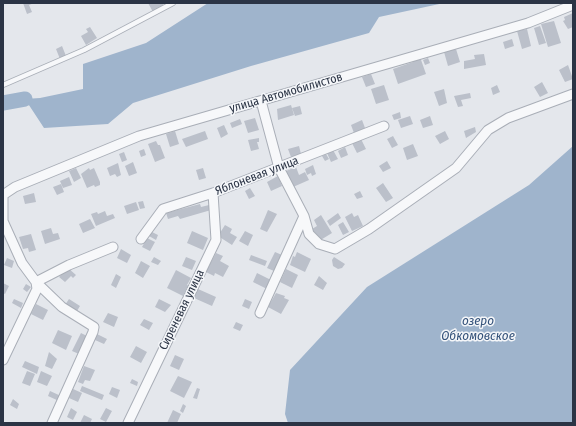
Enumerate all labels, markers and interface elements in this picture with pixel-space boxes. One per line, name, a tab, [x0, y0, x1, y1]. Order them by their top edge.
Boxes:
street label: улица Автомобилистов	[228, 70, 344, 116]
street label: Яблоневая улица	[213, 153, 301, 199]
street label: Сиреневая улица	[156, 267, 208, 353]
water label: озеро Обкомовское	[441, 313, 515, 344]

